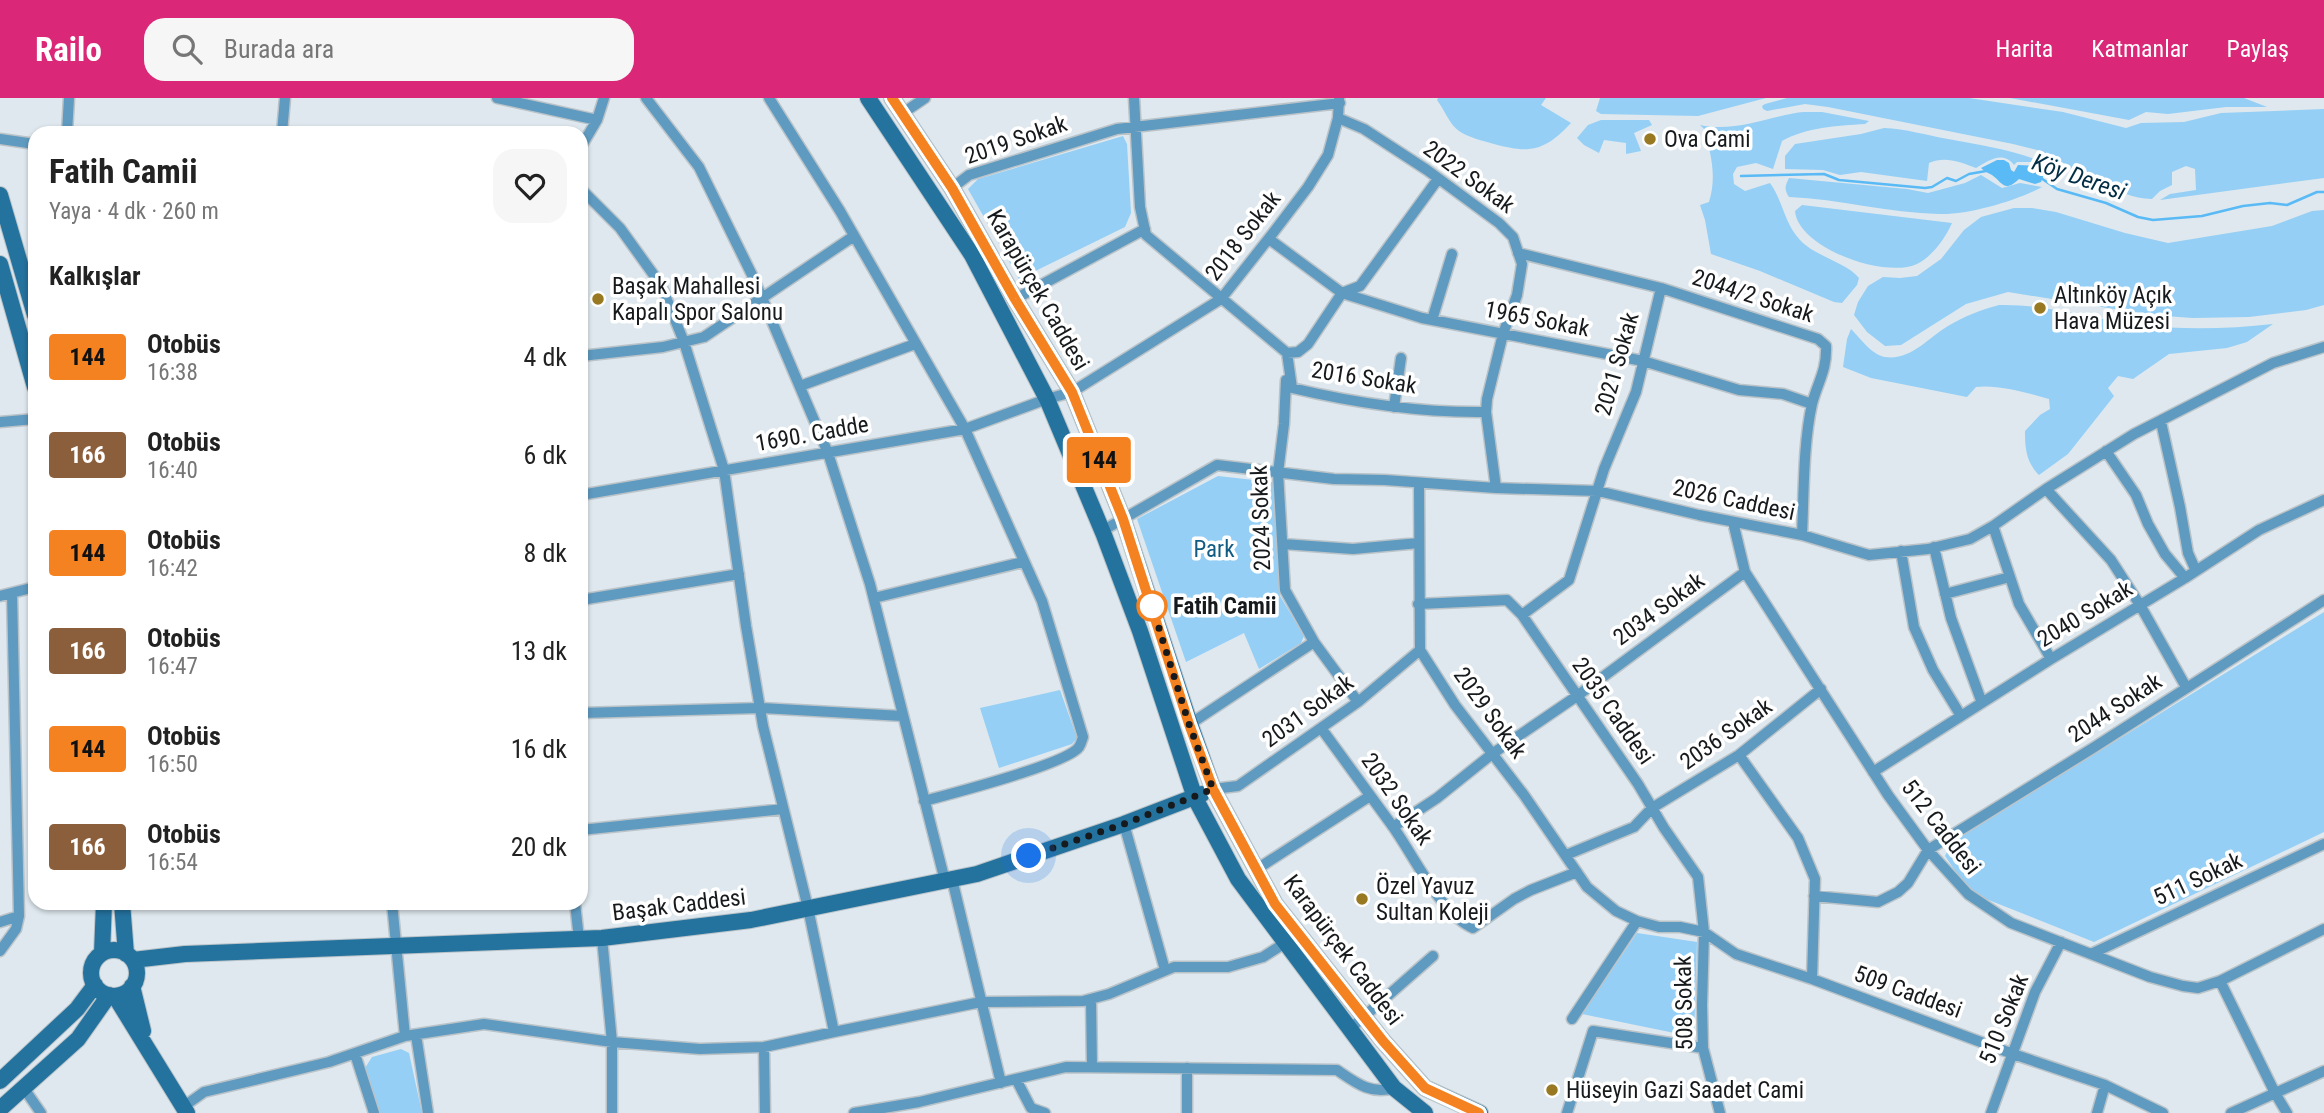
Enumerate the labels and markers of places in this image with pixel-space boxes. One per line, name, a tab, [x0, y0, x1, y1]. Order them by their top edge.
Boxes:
place label: Ova Cami	[1664, 126, 1750, 153]
marker: Ova Cami	[1642, 131, 1658, 147]
place label: Başak Mahallesi Kapalı Spor Salonu	[612, 273, 783, 326]
place label: Altınköy Açık Hava Müzesi	[2054, 282, 2173, 335]
marker: Başak Mahallesi Kapalı Spor Salonu	[590, 291, 606, 307]
marker: Altınköy Açık Hava Müzesi	[2032, 300, 2048, 316]
marker: Fatih Camii	[1137, 591, 1167, 621]
place label: Fatih Camii	[1173, 593, 1276, 620]
place label: Özel Yavuz Sultan Koleji	[1376, 872, 1489, 926]
marker: Özel Yavuz Sultan Koleji	[1354, 891, 1370, 907]
place label: Hüseyin Gazi Saadet Cami	[1566, 1077, 1804, 1104]
marker: Hüseyin Gazi Saadet Cami	[1544, 1082, 1560, 1098]

